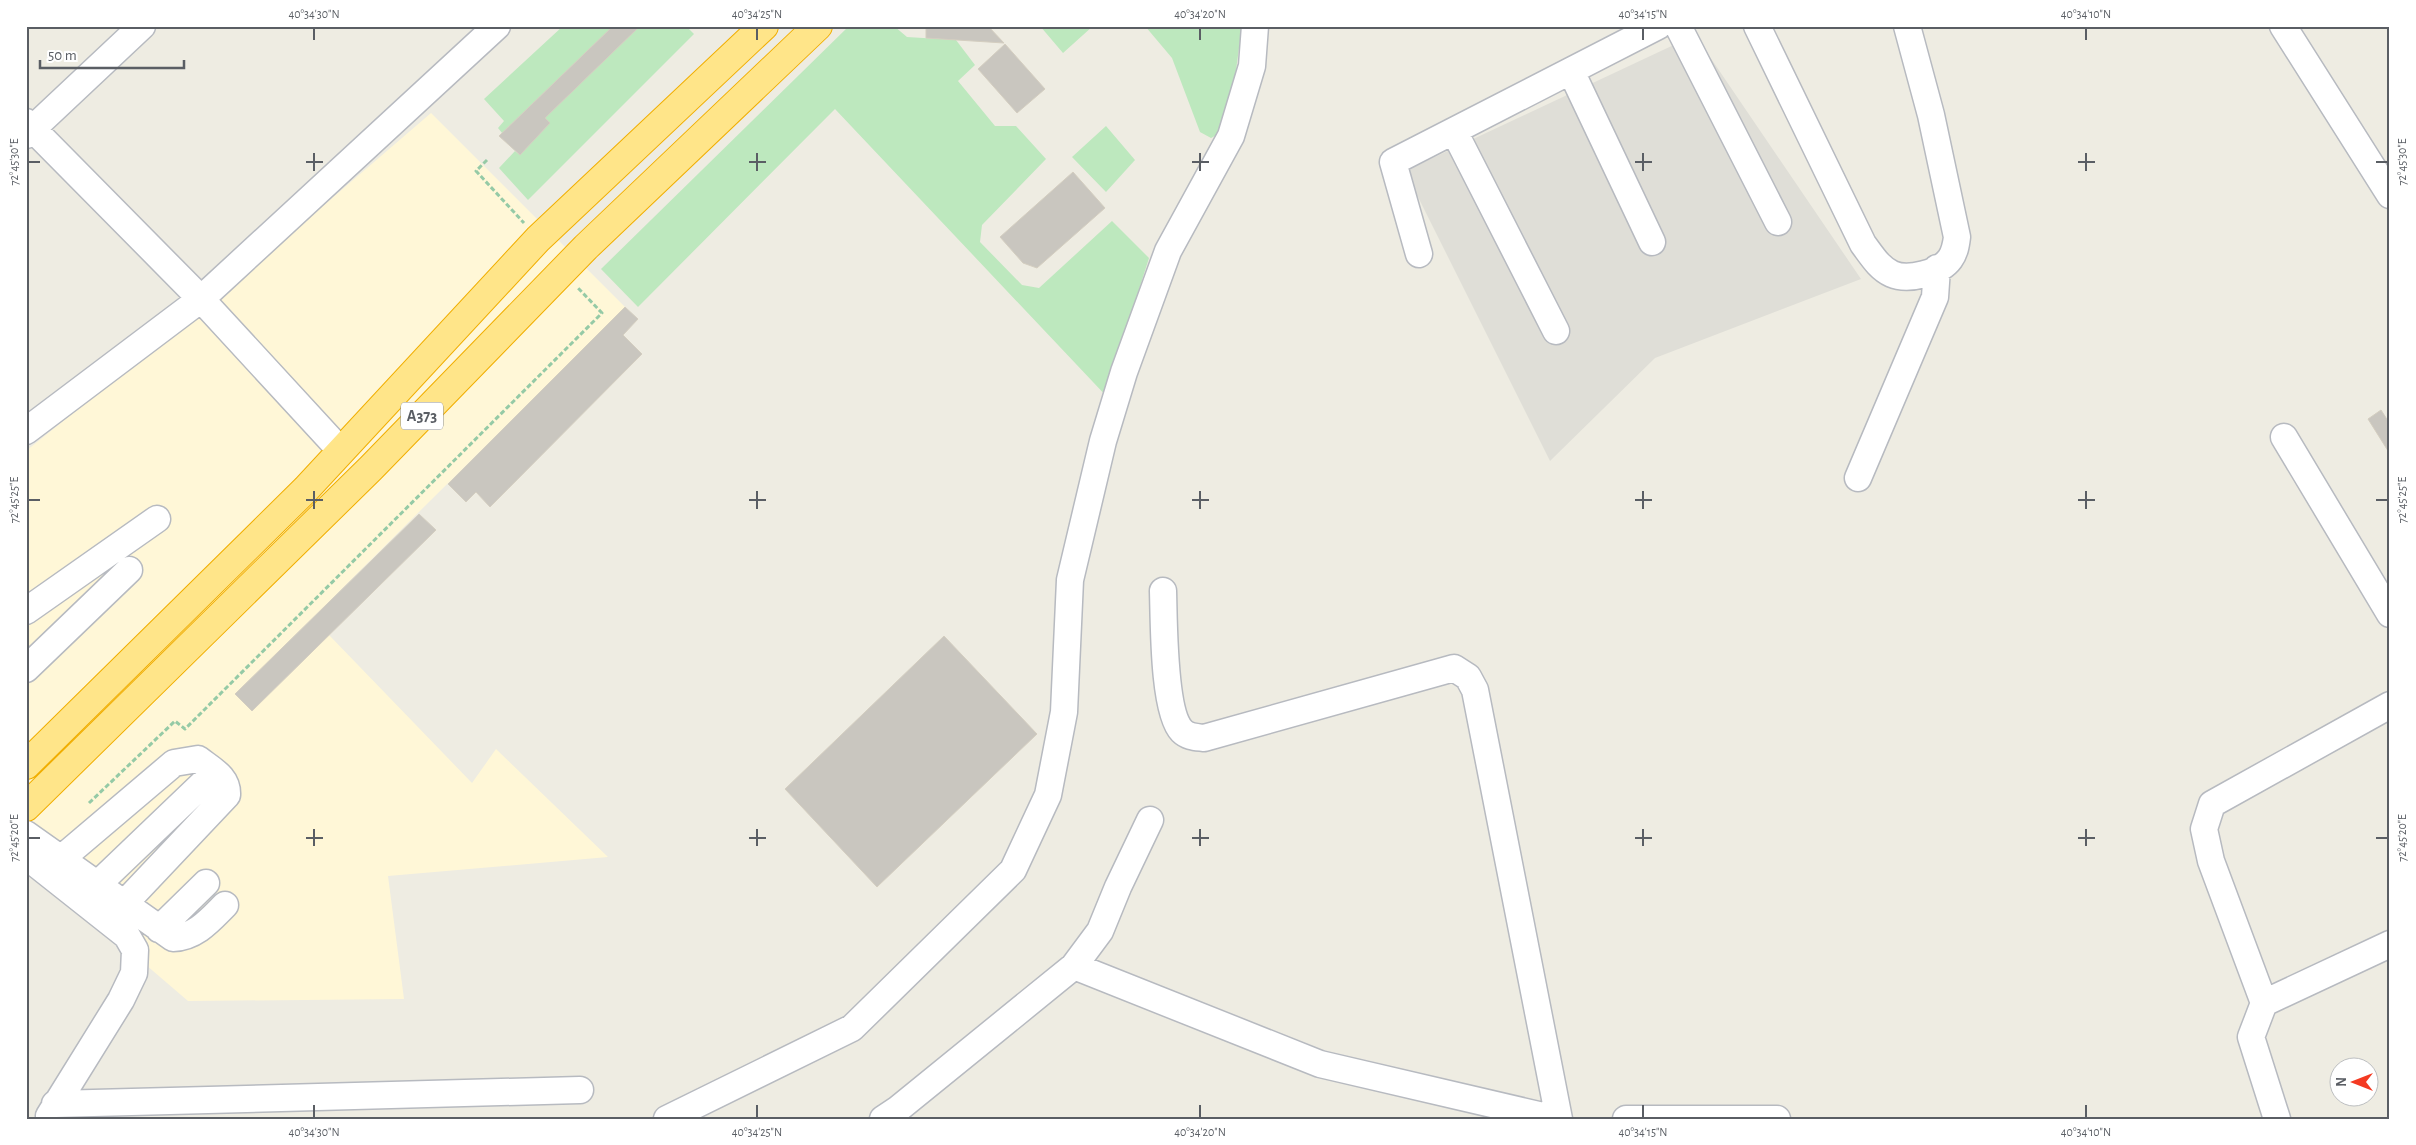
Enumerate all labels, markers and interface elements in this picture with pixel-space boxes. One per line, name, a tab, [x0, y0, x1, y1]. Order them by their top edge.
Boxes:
text: 40°34'30"N	[288, 8, 340, 20]
text: 40°34'25"N	[732, 8, 782, 20]
text: 40°34'20"N	[1174, 8, 1226, 20]
text: 40°34'15"N	[1618, 8, 1668, 20]
text: 40°34'10"N	[2061, 8, 2111, 20]
scale bar	[40, 38, 184, 70]
text: 50 m	[48, 48, 77, 63]
text: 72°45'30"E	[8, 138, 20, 186]
text: 72°45'30"E	[2396, 138, 2408, 186]
road number: A373	[401, 402, 443, 430]
text: 72°45'25"E	[8, 477, 20, 523]
text: 72°45'25"E	[2396, 477, 2408, 523]
text: 72°45'20"E	[8, 814, 20, 862]
text: 72°45'20"E	[2396, 814, 2408, 862]
north arrow	[2328, 1058, 2378, 1108]
text: N	[2335, 1077, 2349, 1087]
text: 40°34'30"N	[288, 1126, 340, 1138]
text: 40°34'25"N	[732, 1126, 782, 1138]
text: 40°34'20"N	[1174, 1126, 1226, 1138]
text: 40°34'15"N	[1618, 1126, 1668, 1138]
text: 40°34'10"N	[2061, 1126, 2111, 1138]

